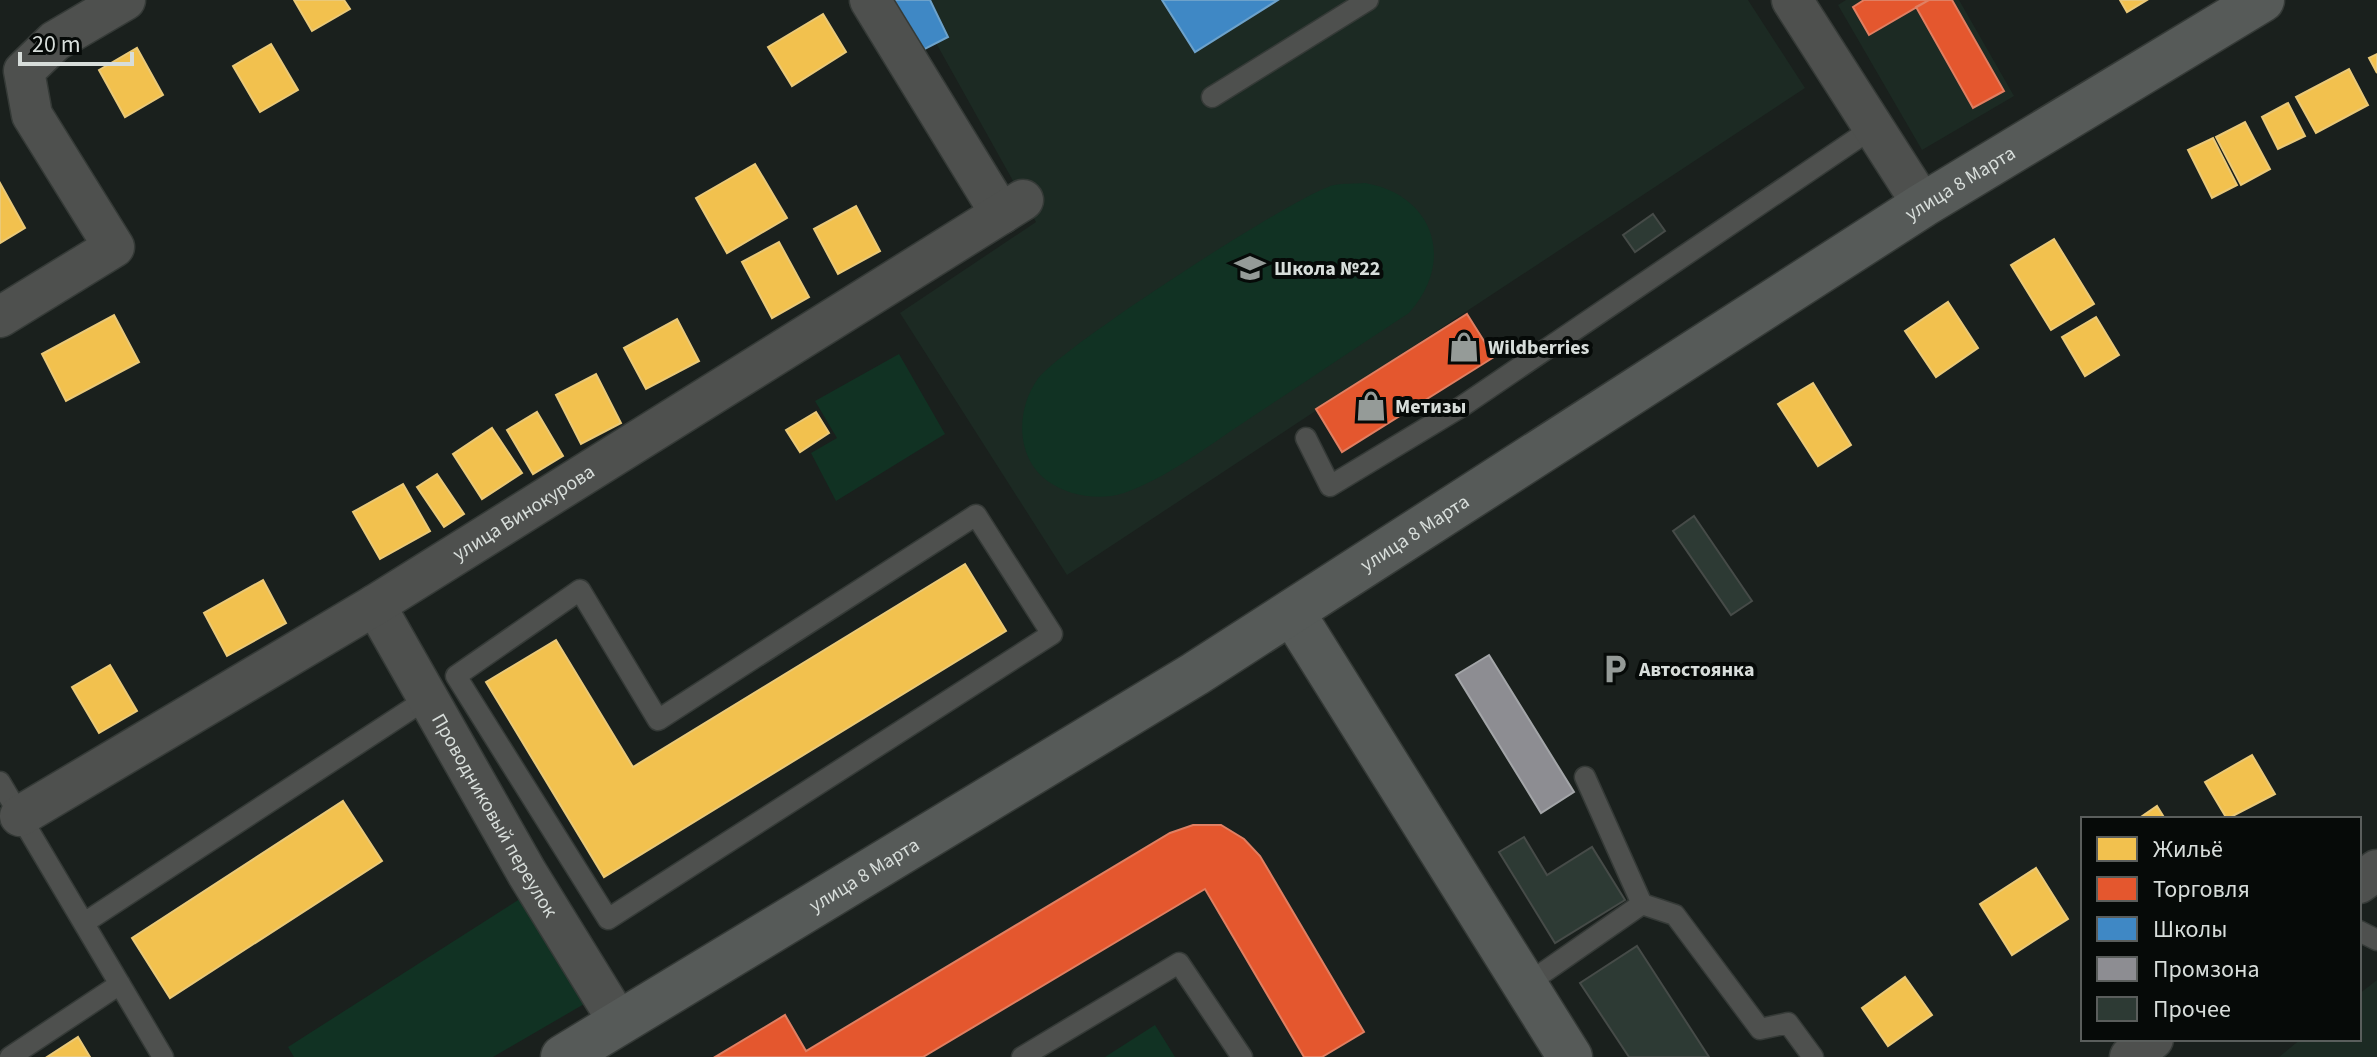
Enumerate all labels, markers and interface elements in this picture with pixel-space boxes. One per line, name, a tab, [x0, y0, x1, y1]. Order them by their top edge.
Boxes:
scale bar	[20, 16, 132, 66]
text: 20 m	[32, 27, 81, 62]
street label: улица 8 Марта	[1900, 139, 2021, 228]
school or university icon: Школа №22	[1233, 251, 1267, 285]
place label: Школа №22	[1274, 255, 1380, 283]
shop icon: Wildberries	[1447, 330, 1481, 364]
place label: Wildberries	[1488, 334, 1590, 362]
shop icon: Метизы	[1354, 389, 1388, 423]
place label: Метизы	[1395, 393, 1466, 421]
street label: улица Винокурова	[447, 458, 600, 568]
street label: улица 8 Марта	[1355, 488, 1475, 579]
parking icon: Автостоянка	[1598, 652, 1632, 686]
place label: Автостоянка	[1638, 656, 1754, 684]
street label: Проводниковый переулок	[424, 709, 564, 923]
legend	[2081, 817, 2361, 1041]
street label: улица 8 Марта	[804, 831, 925, 920]
text: Жильё	[2153, 832, 2223, 867]
text: Торговля	[2153, 872, 2250, 907]
text: Школы	[2153, 912, 2227, 947]
text: Промзона	[2153, 952, 2260, 987]
text: Прочее	[2153, 992, 2231, 1027]

